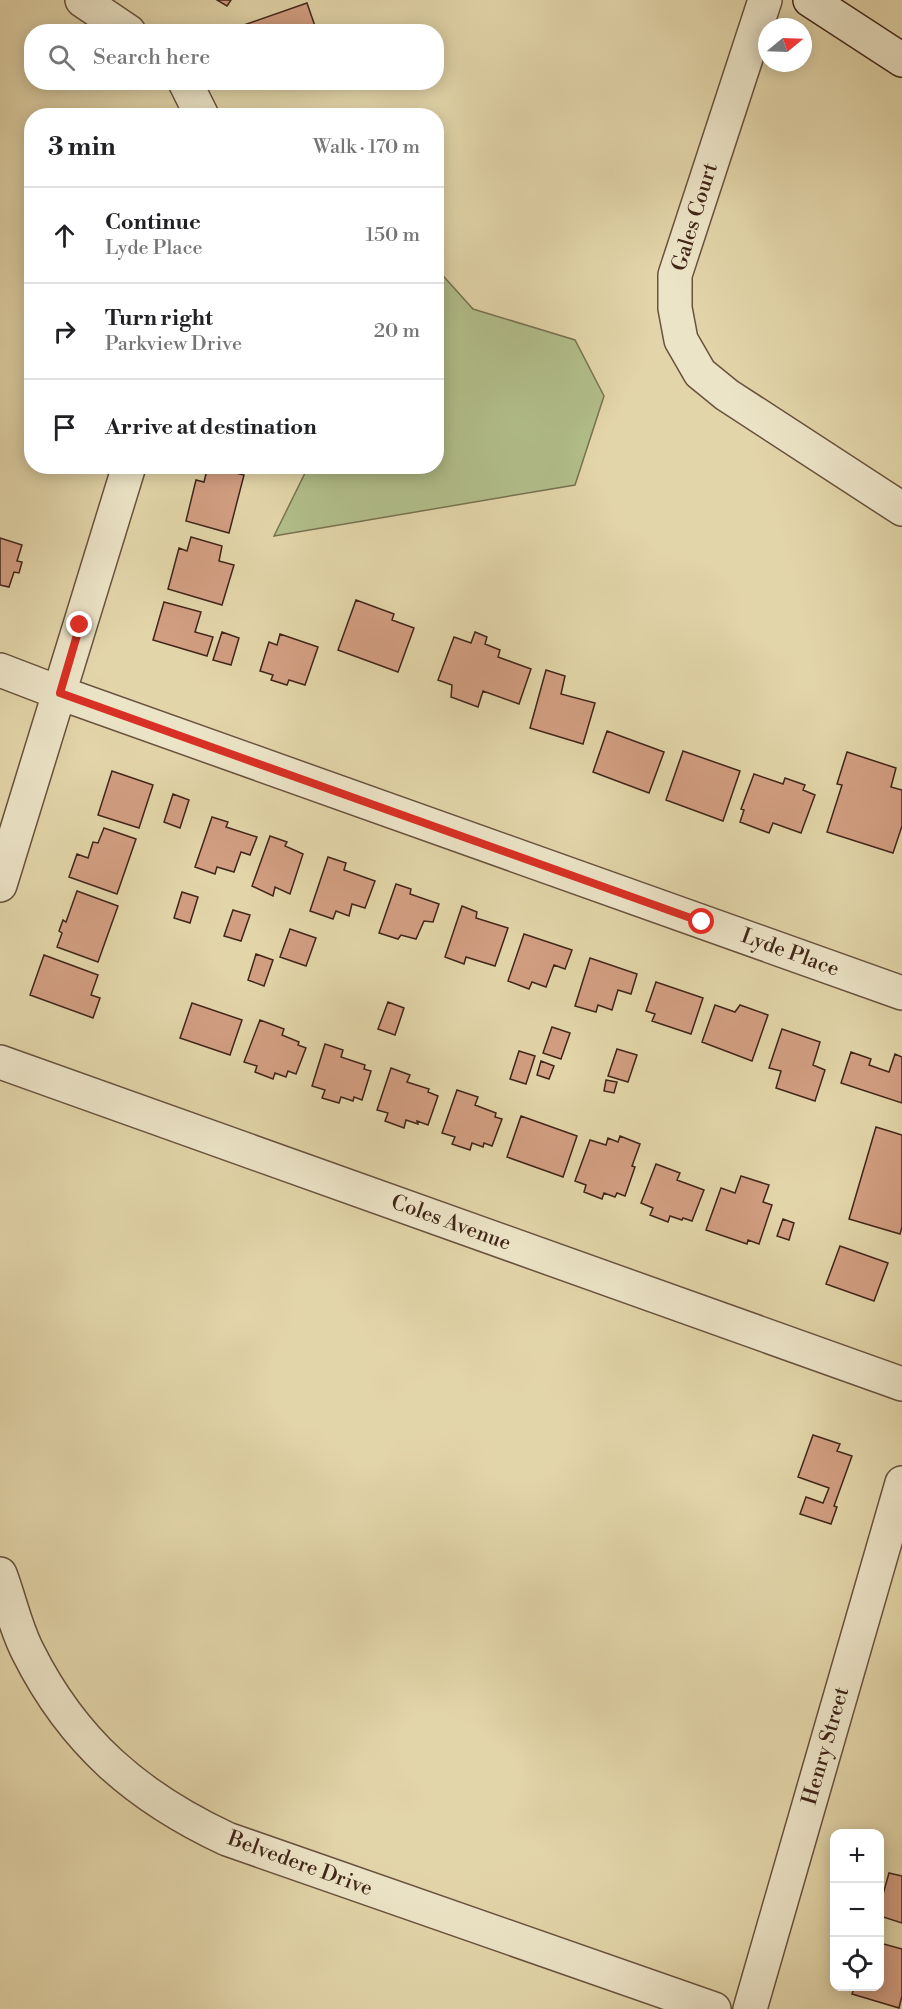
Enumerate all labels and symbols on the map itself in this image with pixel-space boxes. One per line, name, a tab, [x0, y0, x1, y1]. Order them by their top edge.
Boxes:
north arrow	[758, 18, 812, 72]
street label: Gales Court	[666, 159, 724, 274]
route end	[66, 611, 92, 637]
route start	[688, 908, 714, 934]
street label: Lyde Place	[737, 923, 843, 983]
street label: Coles Avenue	[387, 1189, 515, 1257]
street label: Henry Street	[797, 1684, 855, 1808]
street label: Belvedere Drive	[223, 1825, 376, 1902]

